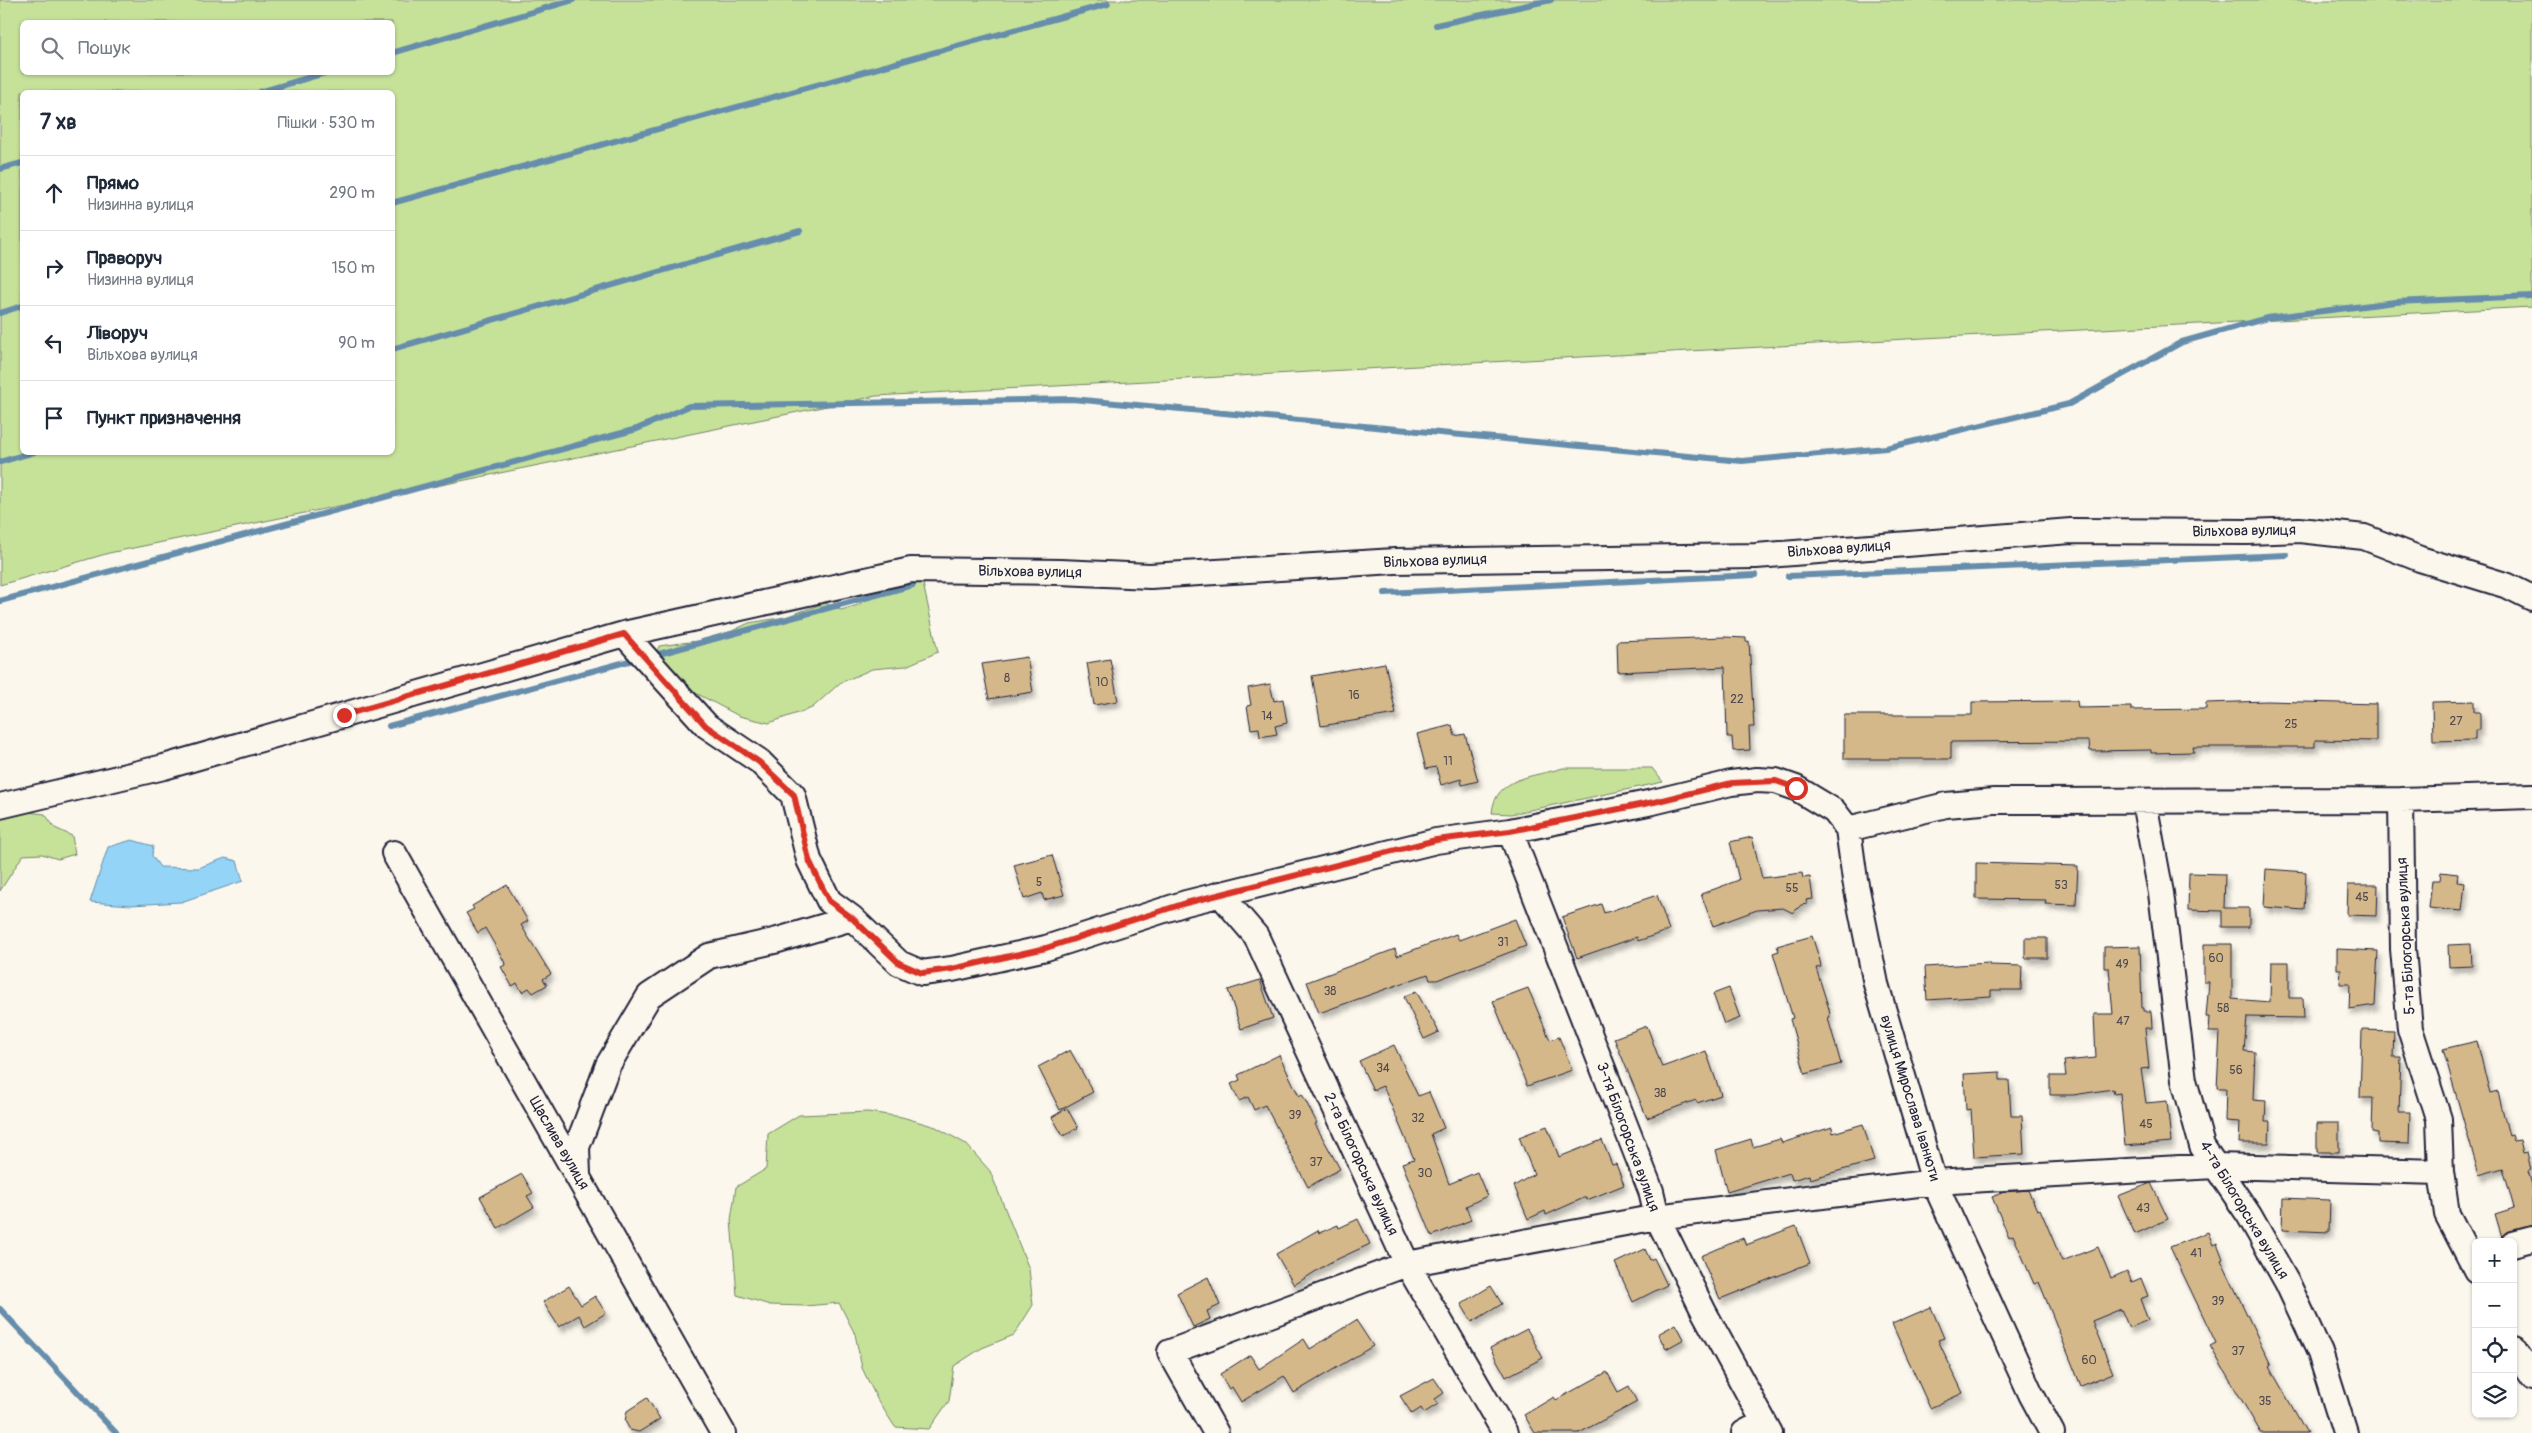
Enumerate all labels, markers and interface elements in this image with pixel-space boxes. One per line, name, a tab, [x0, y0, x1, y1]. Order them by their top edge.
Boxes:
search box	[20, 20, 395, 75]
icon: search	[38, 34, 66, 62]
text: Пошук	[78, 36, 131, 60]
text: 7 хв	[40, 109, 77, 136]
text: Пішки · 530 m	[278, 113, 375, 133]
text: Прямо	[87, 171, 139, 195]
icon: ahead	[40, 179, 68, 207]
text: 290 m	[329, 183, 375, 203]
text: Низинна вулиця	[87, 195, 194, 215]
text: Праворуч	[87, 246, 162, 270]
icon: right	[40, 254, 68, 282]
text: 150 m	[331, 258, 375, 278]
text: Низинна вулиця	[87, 270, 194, 290]
text: Ліворуч	[87, 321, 148, 345]
icon: left	[40, 329, 68, 357]
text: 90 m	[338, 333, 375, 353]
text: Вільхова вулиця	[87, 345, 198, 365]
icon: arrive	[40, 404, 68, 432]
text: Пункт призначення	[87, 406, 241, 430]
street label: Вільхова вулиця	[2192, 521, 2296, 541]
street label: Вільхова вулиця	[1787, 536, 1891, 562]
street label: Вільхова вулиця	[1383, 550, 1487, 572]
street label: Вільхова вулиця	[978, 562, 1082, 582]
house number: 8	[1004, 671, 1010, 686]
house number: 10	[1096, 675, 1108, 690]
house number: 16	[1348, 688, 1360, 703]
house number: 22	[1730, 692, 1744, 707]
route end	[333, 704, 356, 727]
house number: 14	[1261, 709, 1273, 724]
house number: 27	[2449, 714, 2463, 729]
house number: 25	[2284, 717, 2298, 732]
house number: 11	[1443, 754, 1453, 769]
route start	[1785, 777, 1808, 800]
street label: 5-та Білогорська вулиця	[2392, 857, 2420, 1015]
house number: 5	[1036, 875, 1042, 890]
house number: 53	[2054, 878, 2068, 893]
house number: 55	[1785, 881, 1799, 896]
house number: 45	[2355, 890, 2369, 905]
house number: 31	[1497, 935, 1509, 950]
house number: 60	[2208, 951, 2224, 966]
house number: 49	[2115, 957, 2129, 972]
house number: 38	[1324, 984, 1336, 999]
house number: 58	[2217, 1001, 2229, 1016]
street label: вулиця Мирослава Іванюти	[1876, 1013, 1944, 1184]
house number: 47	[2116, 1014, 2130, 1029]
street label: 3-тя Білогорська вулиця	[1592, 1060, 1664, 1214]
house number: 34	[1376, 1061, 1390, 1076]
house number: 56	[2229, 1063, 2243, 1078]
house number: 38	[1654, 1086, 1666, 1101]
street label: 2-га Білогорська вулиця	[1320, 1090, 1402, 1238]
street label: Щаслива вулиця	[525, 1093, 593, 1193]
house number: 39	[1289, 1108, 1301, 1123]
house number: 32	[1411, 1111, 1425, 1126]
house number: 45	[2139, 1117, 2153, 1132]
street label: 4-та Білогорська вулиця	[2195, 1137, 2293, 1283]
house number: 37	[1309, 1155, 1323, 1170]
house number: 30	[1418, 1166, 1432, 1181]
house number: 43	[2136, 1201, 2150, 1216]
map controls	[2472, 1238, 2517, 1418]
button: +	[2472, 1238, 2517, 1283]
house number: 41	[2190, 1246, 2202, 1261]
button: −	[2472, 1283, 2517, 1328]
house number: 39	[2212, 1294, 2224, 1309]
button: locate	[2472, 1328, 2517, 1373]
house number: 37	[2231, 1344, 2245, 1359]
house number: 60	[2081, 1353, 2097, 1368]
button: layers	[2472, 1373, 2517, 1418]
house number: 35	[2258, 1394, 2272, 1409]

